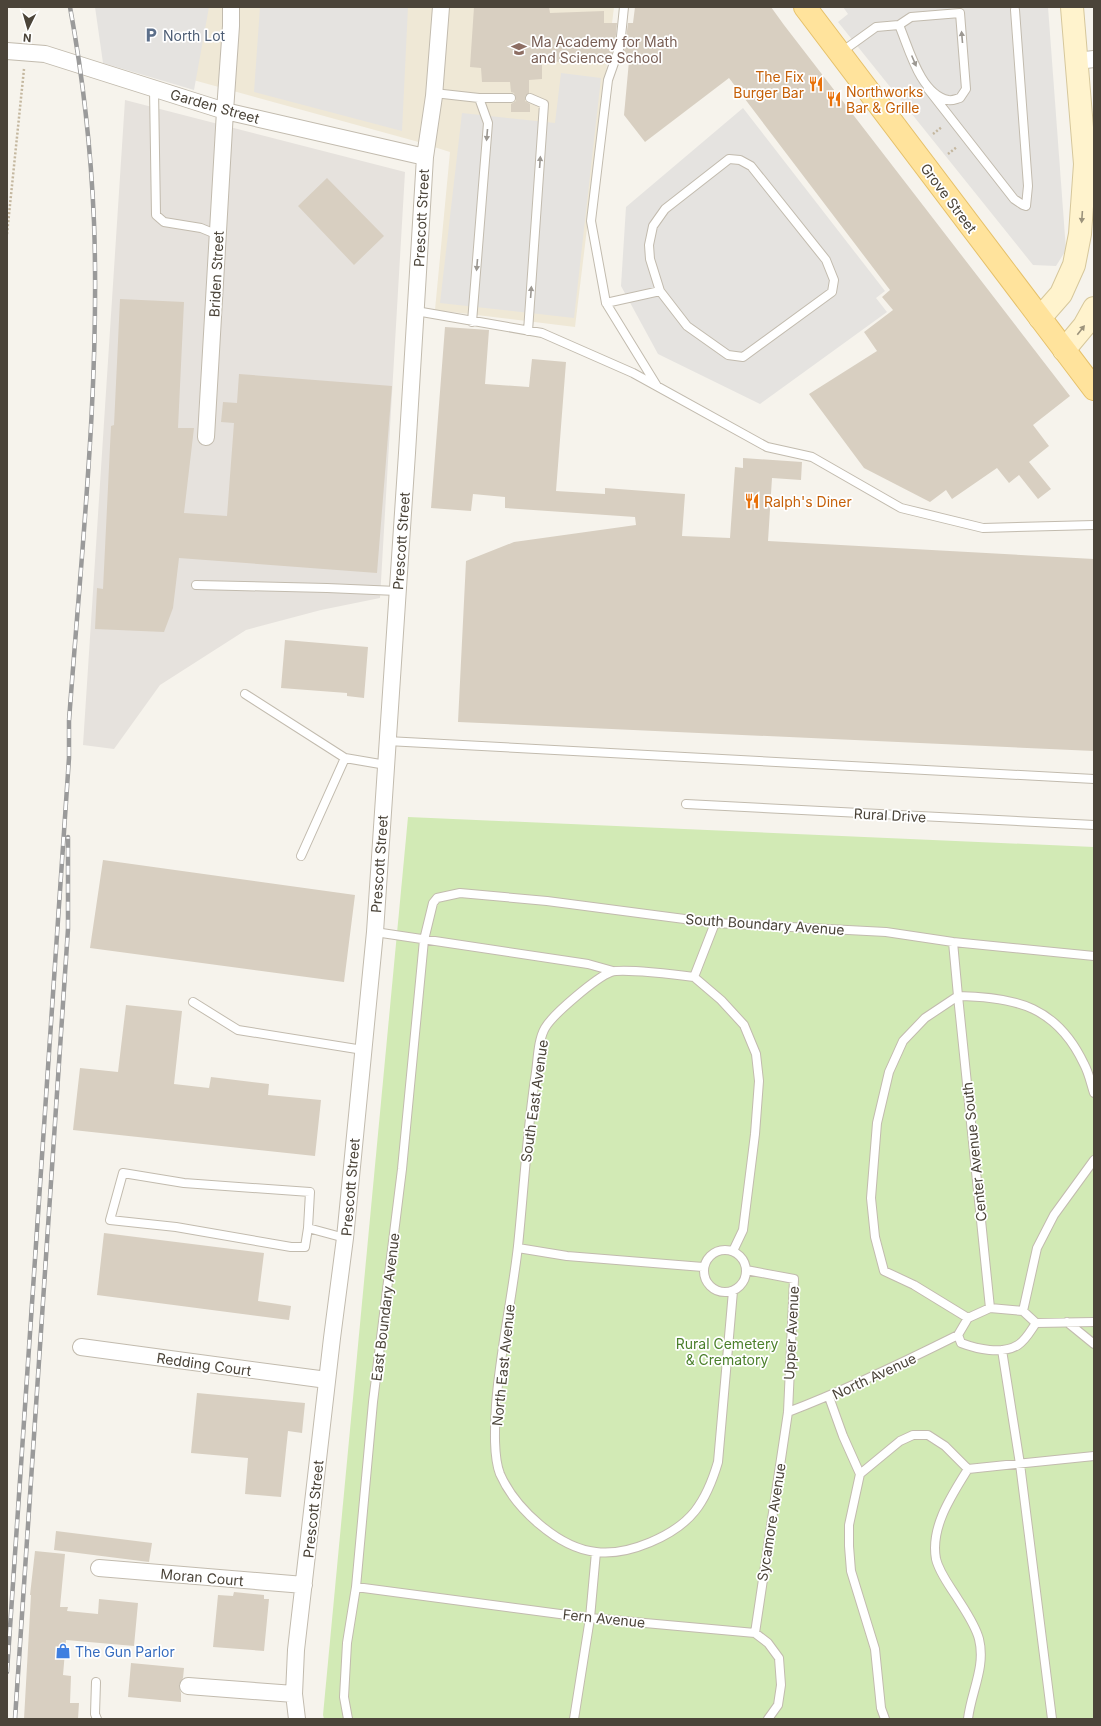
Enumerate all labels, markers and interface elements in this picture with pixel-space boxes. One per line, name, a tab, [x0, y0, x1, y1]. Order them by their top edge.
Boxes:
north arrow	[8, 8, 48, 48]
parking icon: North Lot	[142, 26, 160, 44]
place label: North Lot	[163, 27, 226, 44]
text: N	[22, 31, 32, 45]
one-way arrow	[959, 31, 965, 43]
place label: Ma Academy for Math and Science School	[531, 33, 677, 66]
school or university icon: Ma Academy for Math and Science School	[510, 40, 528, 58]
one-way arrow	[911, 55, 917, 67]
place label: The Fix Burger Bar	[733, 68, 804, 101]
restaurant icon: The Fix Burger Bar	[807, 75, 825, 93]
place label: Northworks Bar & Grille	[846, 83, 923, 116]
street label: Garden Street	[169, 85, 262, 127]
restaurant icon: Northworks Bar & Grille	[825, 90, 843, 108]
one-way arrow	[484, 129, 491, 141]
one-way arrow	[536, 156, 543, 168]
street label: Grove Street	[917, 160, 981, 237]
street label: Prescott Street	[410, 168, 432, 267]
one-way arrow	[1078, 211, 1085, 223]
street label: Briden Street	[205, 230, 227, 318]
one-way arrow	[474, 259, 480, 271]
one-way arrow	[527, 286, 534, 298]
one-way arrow	[1076, 324, 1085, 335]
street label: Prescott Street	[389, 491, 413, 591]
restaurant icon: Ralph's Diner	[743, 492, 761, 510]
place label: Ralph's Diner	[764, 493, 852, 510]
street label: Rural Drive	[853, 805, 927, 825]
street label: Prescott Street	[367, 814, 391, 914]
street label: South Boundary Avenue	[685, 910, 845, 938]
street label: South East Avenue	[517, 1039, 551, 1163]
street label: Center Avenue South	[958, 1081, 990, 1223]
street label: Prescott Street	[337, 1137, 363, 1237]
street label: East Boundary Avenue	[367, 1232, 403, 1382]
street label: Upper Avenue	[780, 1286, 802, 1380]
street label: North East Avenue	[488, 1303, 518, 1427]
park label: Rural Cemetery & Crematory	[676, 1335, 778, 1368]
street label: Redding Court	[156, 1349, 253, 1379]
street label: North Avenue	[829, 1349, 919, 1403]
street label: Prescott Street	[299, 1459, 327, 1559]
street label: Sycamore Avenue	[753, 1462, 789, 1582]
street label: Moran Court	[160, 1565, 245, 1589]
street label: Fern Avenue	[562, 1605, 646, 1631]
shop icon: The Gun Parlor	[54, 1642, 72, 1660]
place label: The Gun Parlor	[75, 1643, 175, 1660]

